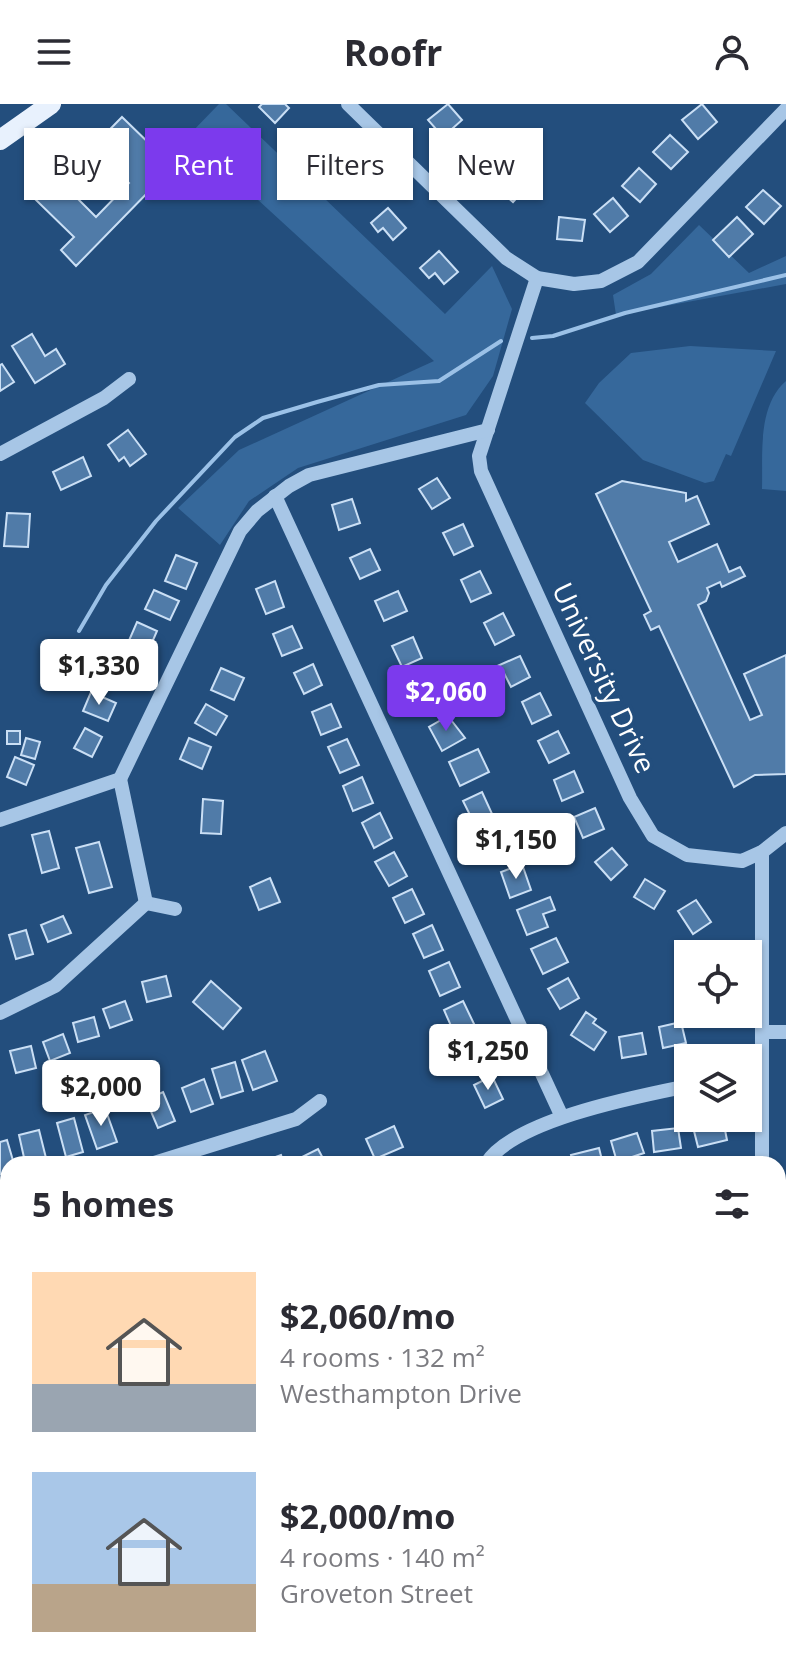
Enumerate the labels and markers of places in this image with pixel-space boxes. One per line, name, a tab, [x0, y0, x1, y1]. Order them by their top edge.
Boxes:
pin: $1,330	[34, 639, 164, 707]
pin: $2,060	[381, 665, 511, 733]
pin: $1,150	[451, 813, 581, 881]
pin: $1,250	[423, 1024, 553, 1092]
pin: $2,000	[36, 1060, 166, 1128]

